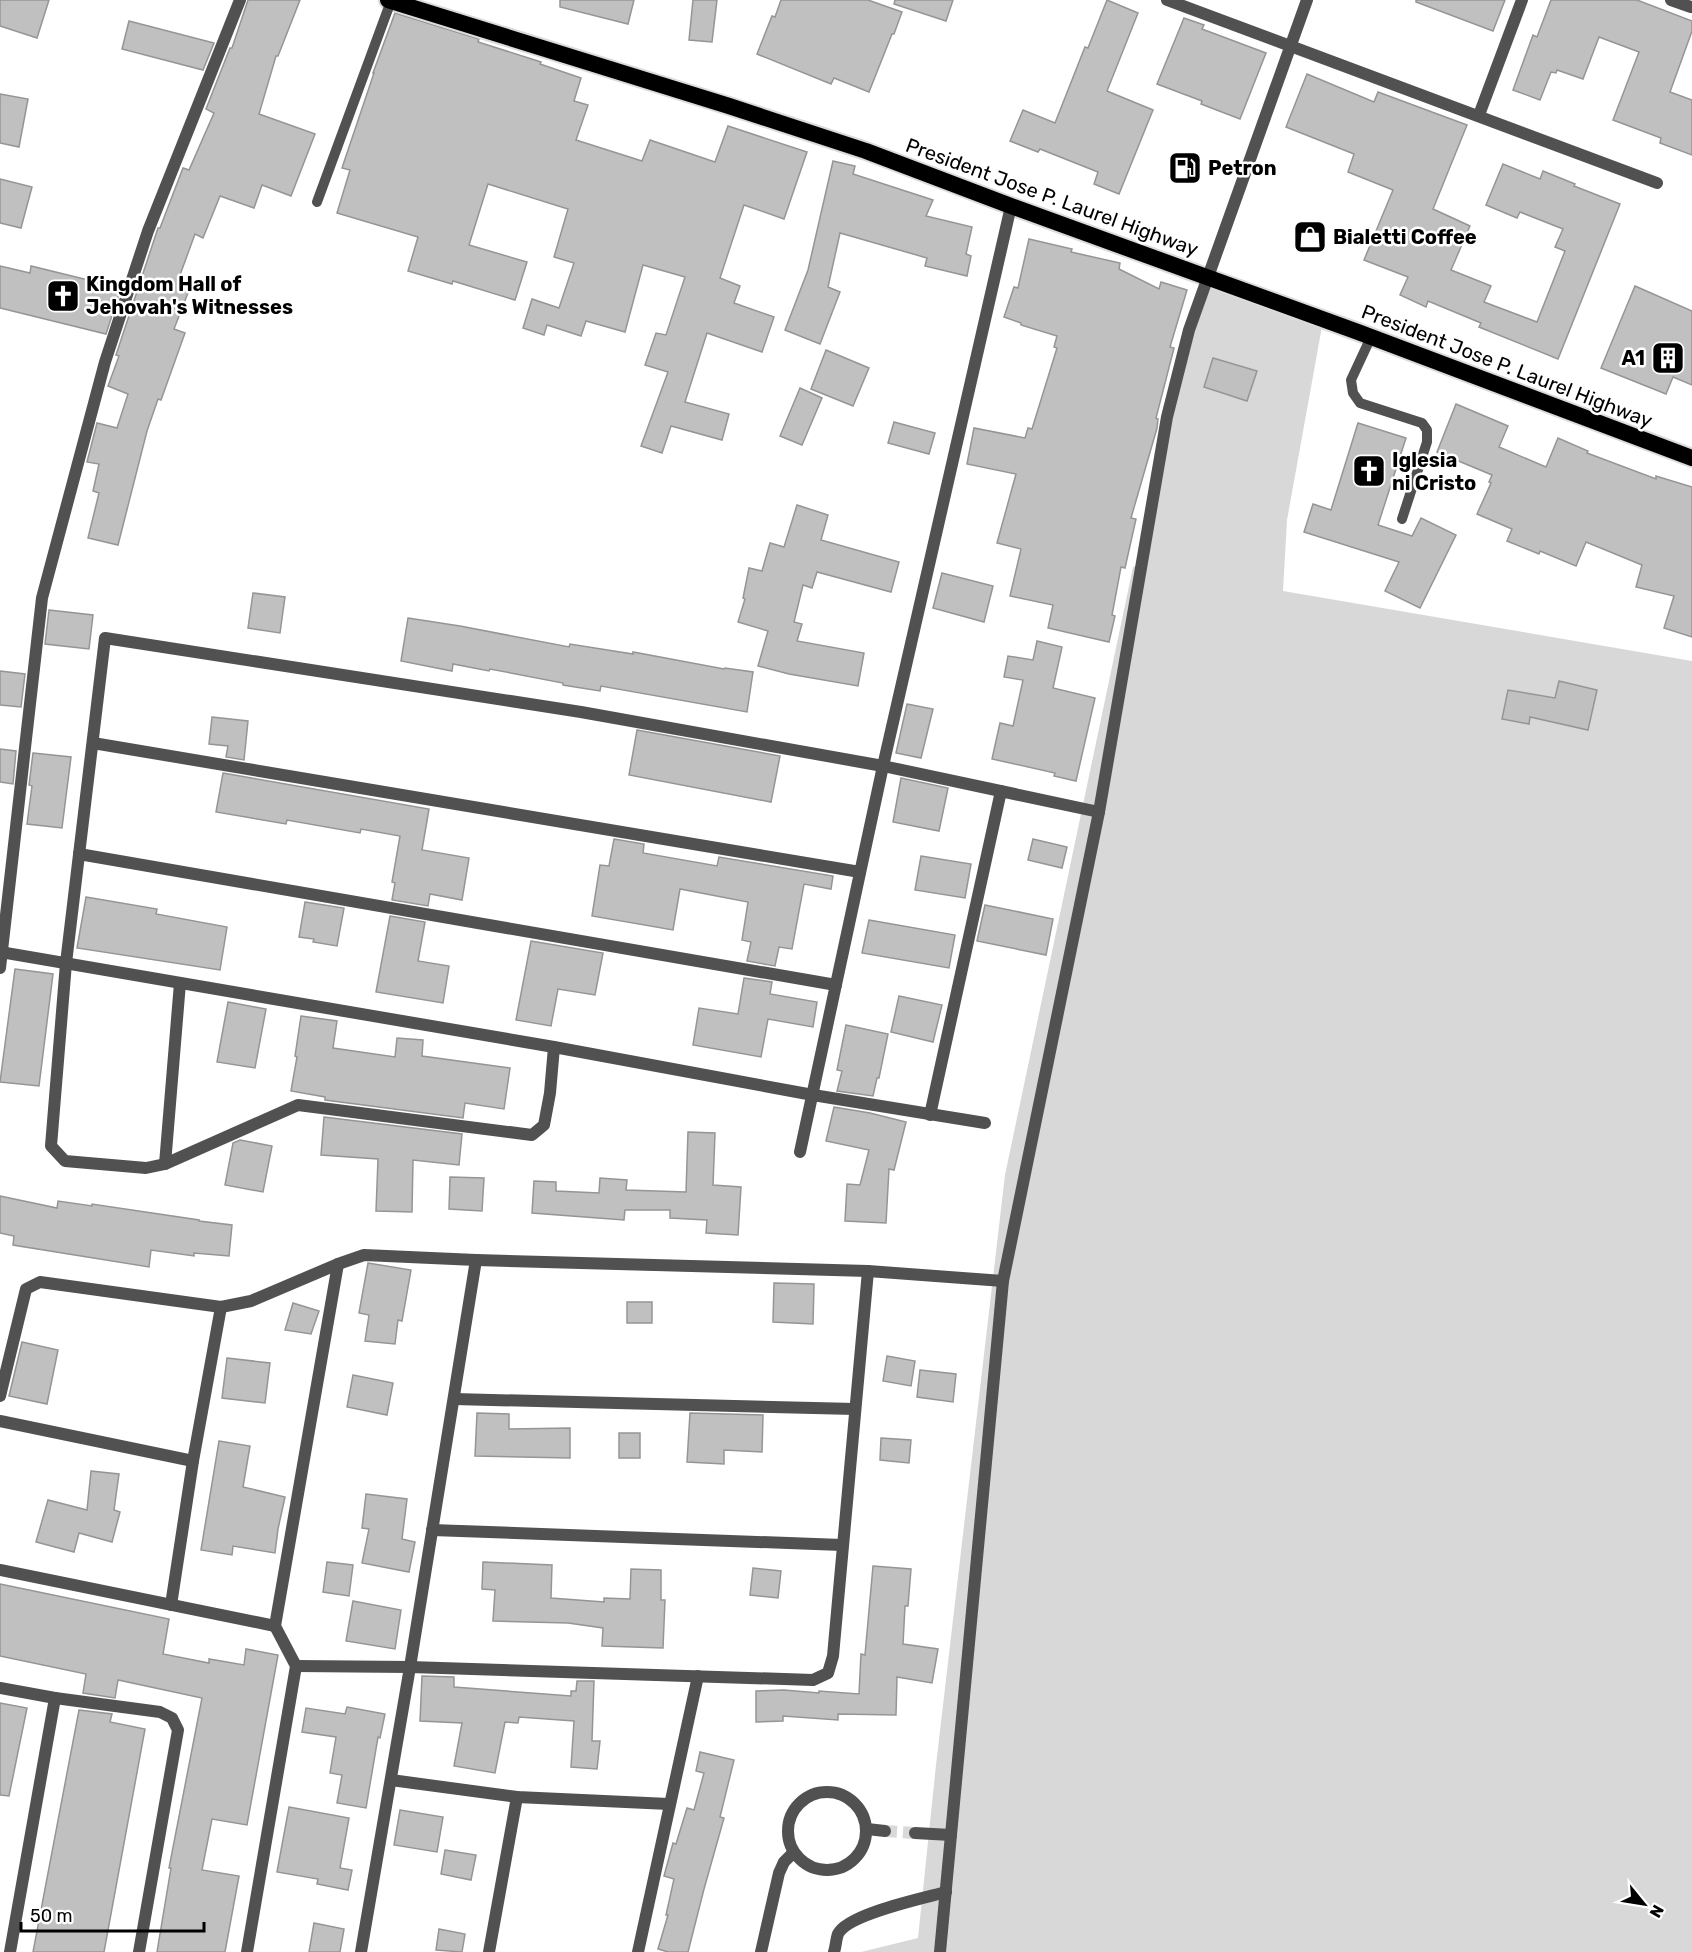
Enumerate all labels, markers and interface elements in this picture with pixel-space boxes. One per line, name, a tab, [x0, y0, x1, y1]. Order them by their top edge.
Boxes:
street label: President Jose P. Laurel Highway	[902, 133, 1202, 261]
fuel station icon: Petron	[1167, 150, 1203, 186]
place label: Petron	[1208, 156, 1277, 180]
shop icon: Bialetti Coffee	[1292, 219, 1328, 255]
place label: Bialetti Coffee	[1333, 225, 1477, 249]
place label: Kingdom Hall of Jehovah's Witnesses	[86, 272, 293, 319]
church icon: Kingdom Hall of Jehovah's Witnesses	[45, 278, 81, 314]
street label: President Jose P. Laurel Highway	[1358, 299, 1656, 433]
building icon: A1	[1650, 340, 1686, 376]
place label: A1	[1622, 346, 1645, 370]
place label: Iglesia ni Cristo	[1392, 448, 1476, 495]
church icon: Iglesia ni Cristo	[1351, 453, 1387, 489]
north arrow	[1614, 1874, 1674, 1934]
scale bar	[21, 1895, 204, 1933]
text: N	[1645, 1902, 1668, 1921]
text: 50 m	[30, 1905, 73, 1927]

